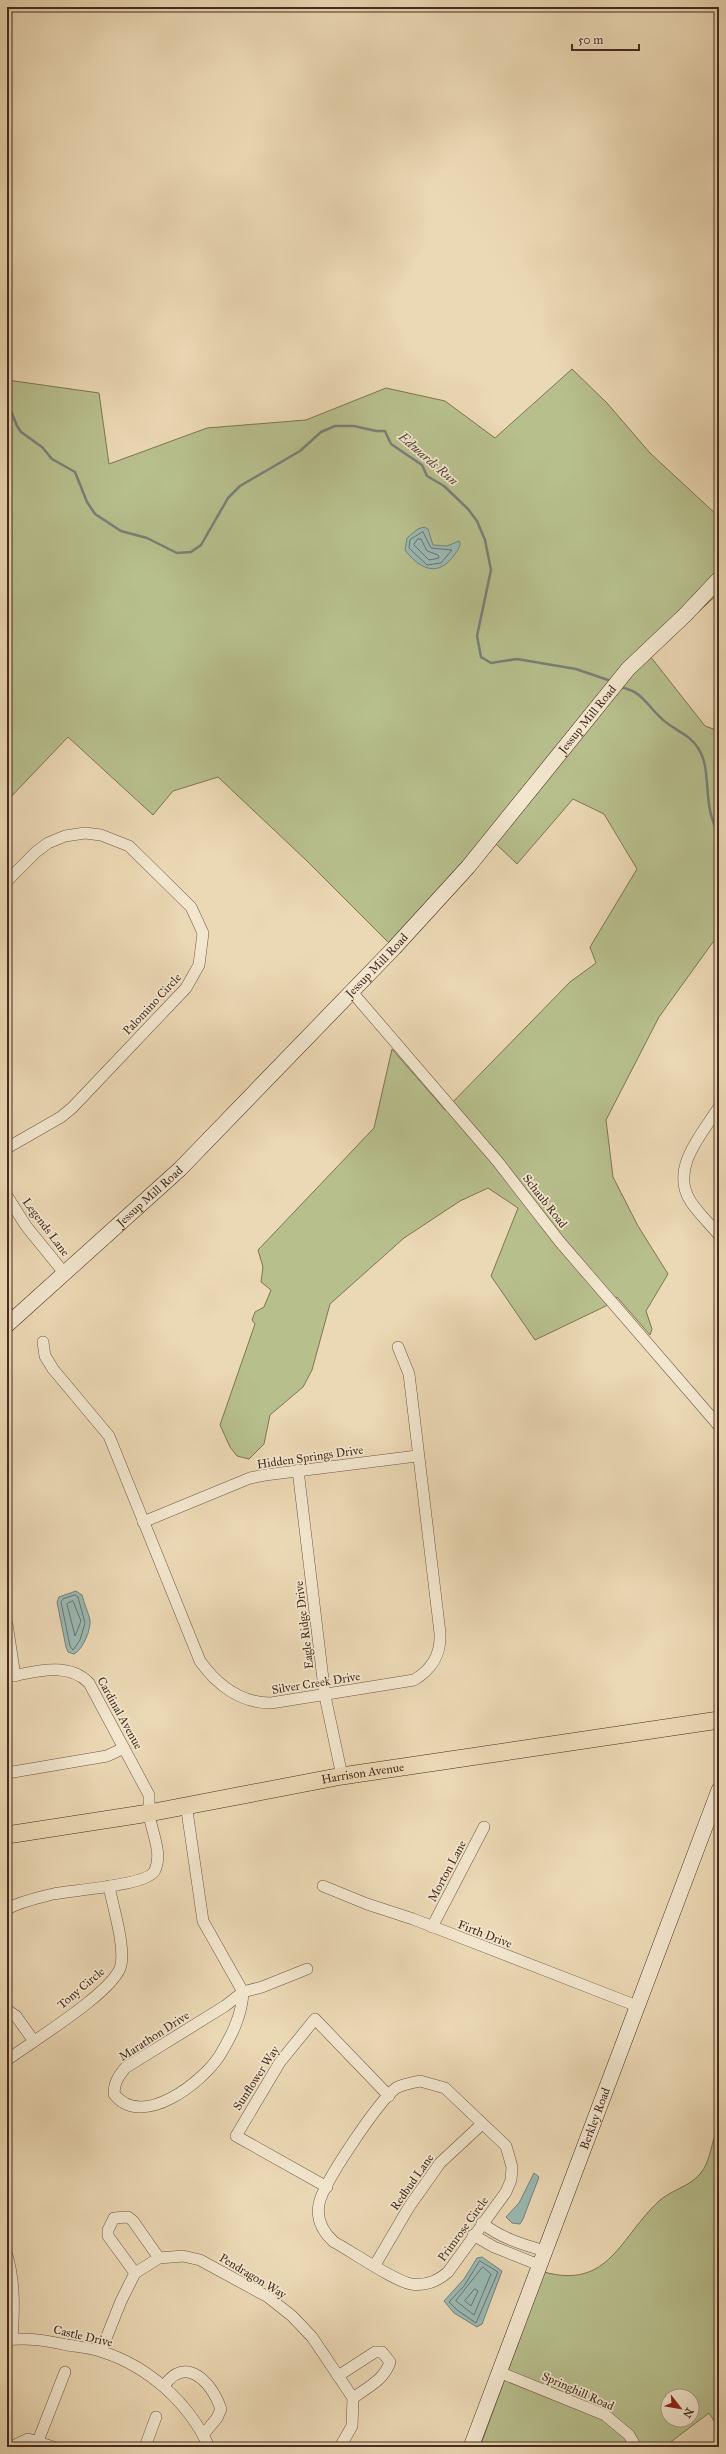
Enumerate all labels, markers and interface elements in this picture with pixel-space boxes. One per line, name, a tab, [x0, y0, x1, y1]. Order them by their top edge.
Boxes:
scale bar	[572, 26, 639, 52]
text: 50 m	[578, 33, 603, 47]
water label: Edwards Run	[394, 428, 461, 489]
street label: Jessup Mill Road	[554, 682, 619, 759]
street label: Jessup Mill Road	[341, 930, 411, 1003]
street label: Palomino Circle	[120, 970, 184, 1038]
street label: Jessup Mill Road	[112, 1163, 185, 1232]
street label: Schaub Road	[520, 1171, 570, 1231]
street label: Legends Lane	[19, 1195, 72, 1260]
street label: Hidden Springs Drive	[256, 1443, 364, 1472]
street label: Eagle Ridge Drive	[292, 1580, 317, 1670]
street label: Silver Creek Drive	[271, 1669, 361, 1697]
street label: Cardinal Avenue	[94, 1674, 146, 1752]
street label: Harrison Avenue	[320, 1760, 405, 1787]
street label: Morton Lane	[425, 1838, 469, 1904]
street label: Firth Drive	[456, 1917, 514, 1951]
street label: Tony Circle	[55, 1964, 107, 2012]
street label: Marathon Drive	[116, 2008, 192, 2064]
street label: Sunflower Way	[230, 2043, 282, 2113]
street label: Berkley Road	[577, 2086, 613, 2151]
street label: Redbud Lane	[387, 2151, 437, 2213]
street label: Primrose Circle	[435, 2194, 491, 2264]
street label: Pendragon Way	[216, 2250, 289, 2303]
street label: Castle Drive	[52, 2322, 114, 2350]
street label: Springhill Road	[539, 2369, 616, 2414]
north arrow	[660, 2388, 700, 2428]
text: N	[680, 2406, 696, 2421]

